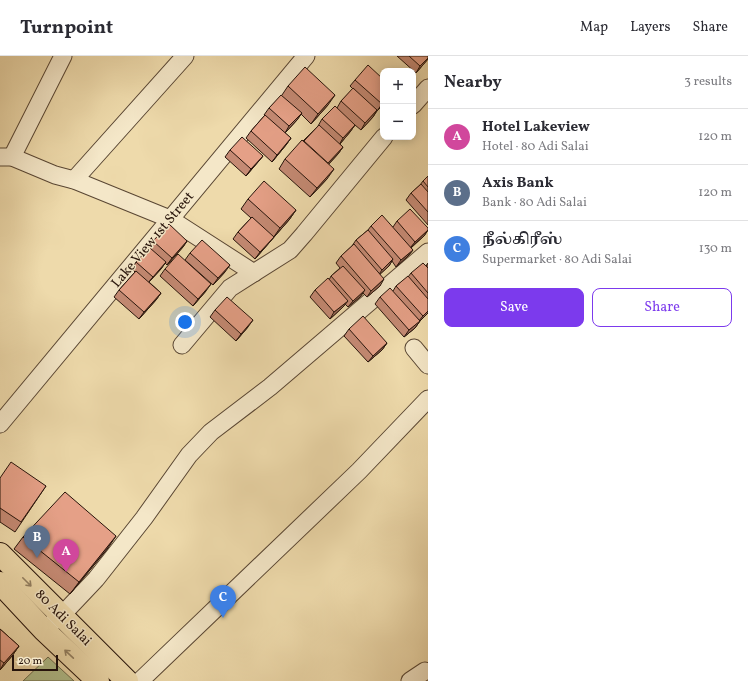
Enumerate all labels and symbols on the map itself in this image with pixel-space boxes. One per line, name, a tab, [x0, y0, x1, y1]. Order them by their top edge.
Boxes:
street label: Lake View 1st Street	[107, 188, 199, 292]
your location	[175, 312, 195, 332]
pin: B	[24, 525, 50, 558]
pin: A	[53, 539, 79, 572]
one-way arrow	[23, 577, 32, 587]
pin: C	[210, 585, 236, 618]
street label: 80 Adi Salai	[31, 586, 95, 650]
one-way arrow	[65, 650, 75, 659]
scale bar	[12, 653, 58, 672]

